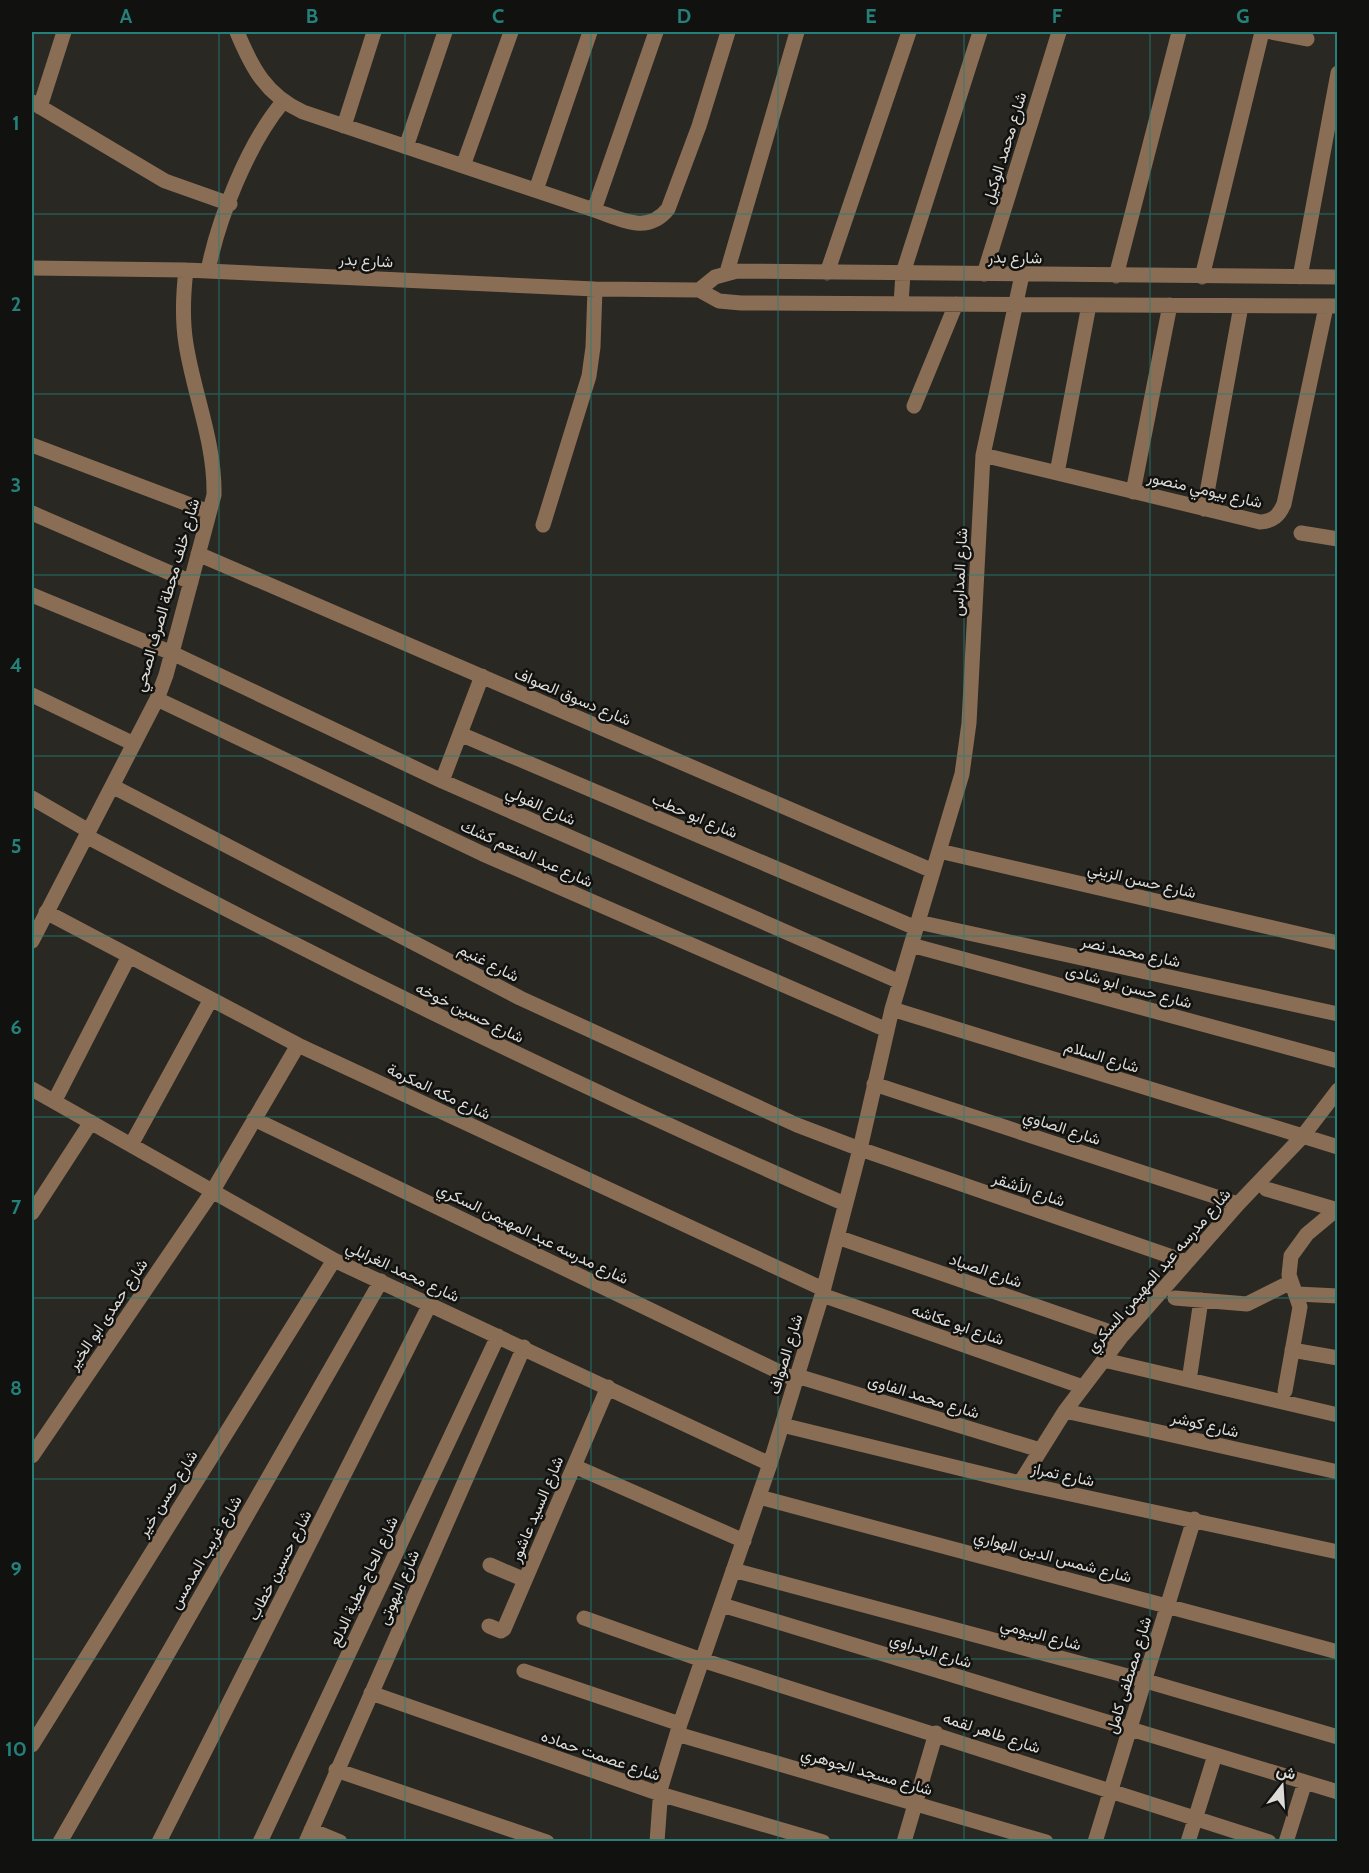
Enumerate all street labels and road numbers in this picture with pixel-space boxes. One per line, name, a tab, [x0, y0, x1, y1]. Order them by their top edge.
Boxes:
street label: شارع محمد الوكيل	[978, 90, 1032, 207]
street label: شارع بدر	[987, 248, 1042, 269]
street label: شارع بدر	[337, 250, 394, 273]
street label: شارع بيومي منصور	[1144, 467, 1264, 516]
street label: شارع خلف محطة الصرف الصحي	[130, 496, 207, 695]
street label: شارع المدارس	[948, 527, 973, 617]
street label: شارع دسوق الصواف	[511, 663, 634, 731]
street label: شارع الفولي	[501, 782, 579, 833]
street label: شارع ابو حطب	[648, 789, 741, 844]
street label: شارع عبد المنعم كشك	[457, 816, 596, 893]
street label: شارع حسن الزيني	[1085, 859, 1198, 906]
street label: شارع محمد نصر	[1078, 931, 1182, 973]
street label: شارع غنيم	[454, 939, 522, 988]
street label: شارع حسن ابو شادى	[1063, 960, 1194, 1014]
street label: شارع حسين خوخه	[412, 978, 527, 1049]
street label: شارع السلام	[1062, 1036, 1141, 1079]
street label: شارع مكه المكرمة	[383, 1059, 493, 1126]
street label: شارع الصاوي	[1019, 1106, 1103, 1153]
street label: شارع الأشقر	[989, 1168, 1068, 1213]
street label: شارع مدرسه عبد المهيمن السكري	[432, 1179, 632, 1292]
street label: شارع مدرسه عبد المهيمن السكري	[1082, 1185, 1238, 1359]
street label: شارع محمد الغرابلي	[341, 1237, 463, 1310]
street label: شارع الصياد	[946, 1249, 1025, 1294]
street label: شارع حمدى ابو الخير	[63, 1255, 153, 1375]
street label: شارع ابو عكاشه	[908, 1300, 1007, 1351]
street label: شارع الصواف	[764, 1312, 809, 1397]
street label: شارع محمد الفاوى	[865, 1371, 982, 1424]
street label: شارع كوشر	[1168, 1407, 1241, 1443]
street label: شارع حسن خير	[133, 1447, 203, 1542]
street label: شارع السيد عاشور	[505, 1453, 569, 1567]
street label: شارع تمراز	[1028, 1458, 1096, 1492]
street label: شارع غريب المدمس	[165, 1492, 247, 1613]
street label: شارع حسين خطاب	[243, 1507, 317, 1624]
street label: شارع الحاج عطية الدلع	[325, 1513, 404, 1650]
street label: شارع شمس الدين الهواري	[971, 1526, 1134, 1591]
street label: شارع البهوتى	[374, 1547, 425, 1628]
street label: شارع مصطفى كامل	[1102, 1614, 1157, 1737]
street label: شارع البيومي	[997, 1615, 1083, 1658]
street label: شارع البدراوي	[886, 1629, 974, 1676]
street label: شارع طاهر لقمه	[940, 1708, 1043, 1759]
street label: شارع عصمت حماده	[538, 1726, 663, 1787]
street label: شارع مسجد الجوهري	[798, 1744, 935, 1803]

